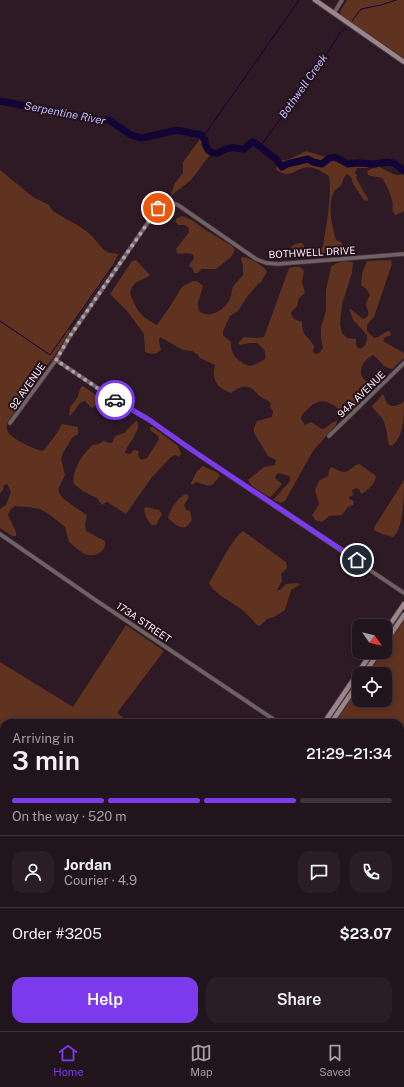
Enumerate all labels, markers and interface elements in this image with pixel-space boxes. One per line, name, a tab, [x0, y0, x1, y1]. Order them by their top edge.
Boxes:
water label: Bothwell Creek	[276, 52, 330, 120]
water label: Serpentine River	[23, 99, 107, 127]
pin	[141, 191, 175, 225]
icon: bag	[147, 197, 169, 219]
street label: BOTHWELL DRIVE	[268, 244, 356, 260]
street label: 92 AVENUE	[7, 360, 47, 412]
street label: 94A AVENUE	[335, 368, 387, 420]
courier	[95, 380, 135, 420]
icon: car	[104, 389, 126, 411]
pin	[340, 543, 374, 577]
icon: home	[346, 549, 368, 571]
street label: 173A STREET	[114, 599, 174, 645]
north arrow	[352, 619, 392, 659]
map controls	[352, 619, 392, 707]
button: locate	[352, 667, 392, 707]
text: Arriving in	[12, 731, 74, 746]
text: 3 min	[12, 745, 80, 776]
text: 21:29–21:34	[306, 745, 392, 762]
text: On the way · 520 m	[12, 809, 127, 824]
button: person	[12, 851, 54, 893]
button: chat	[298, 851, 340, 893]
button: phone	[350, 851, 392, 893]
text: Jordan	[64, 856, 111, 873]
text: Courier · 4.9	[64, 873, 137, 888]
text: Order #3205	[12, 925, 102, 942]
text: $23.07	[339, 925, 392, 942]
button: Help	[12, 977, 198, 1023]
button: Share	[206, 977, 392, 1023]
tab: Home	[53, 1042, 84, 1078]
tab: Map	[190, 1042, 213, 1078]
tab: Saved	[319, 1042, 351, 1078]

